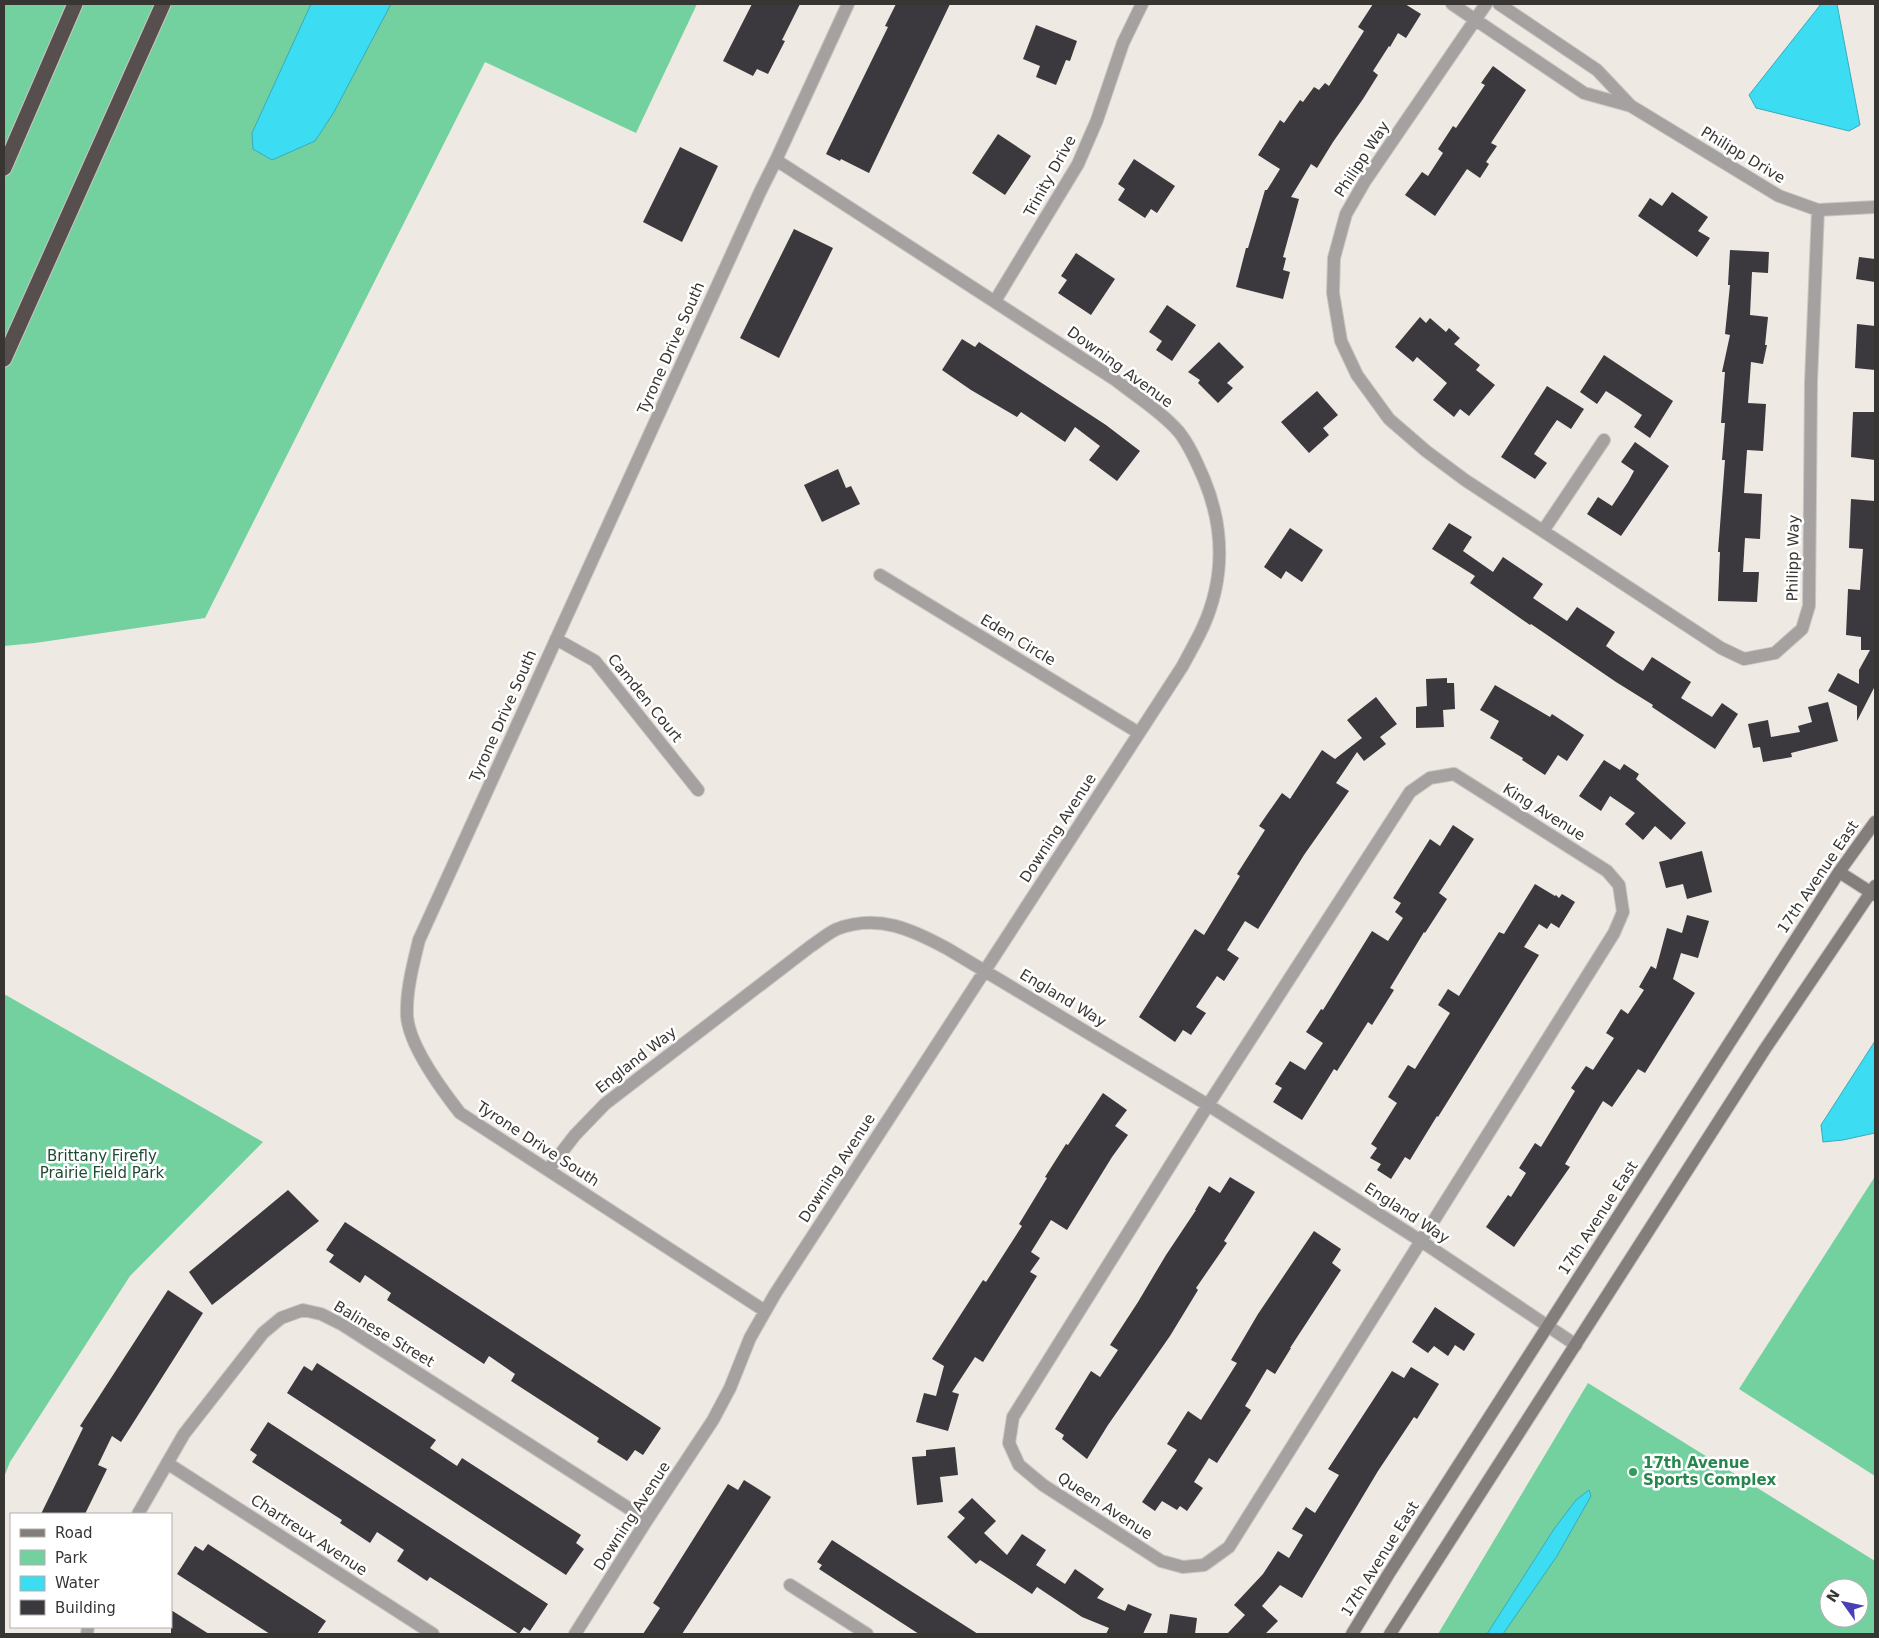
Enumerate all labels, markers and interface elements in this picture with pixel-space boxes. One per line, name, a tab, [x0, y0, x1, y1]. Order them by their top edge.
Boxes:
street label: Philipp Way	[1331, 118, 1393, 200]
street label: Philipp Drive	[1698, 123, 1788, 187]
street label: Trinity Drive	[1020, 132, 1080, 221]
street label: Tyrone Drive South	[633, 279, 708, 418]
street label: Downing Avenue	[1064, 323, 1176, 411]
street label: Philipp Way	[1783, 514, 1803, 602]
street label: Eden Circle	[977, 610, 1059, 670]
street label: Tyrone Drive South	[465, 647, 540, 786]
street label: Camden Court	[604, 650, 686, 746]
street label: Downing Avenue	[1016, 770, 1100, 886]
street label: King Avenue	[1500, 780, 1588, 844]
street label: 17th Avenue East	[1774, 817, 1862, 937]
street label: England Way	[1017, 965, 1110, 1031]
street label: England Way	[592, 1023, 680, 1097]
street label: Tyrone Drive South	[472, 1097, 603, 1190]
street label: Downing Avenue	[795, 1110, 879, 1226]
park label: Brittany Firefly Prairie Field Park	[40, 1147, 165, 1182]
street label: 17th Avenue East	[1554, 1158, 1642, 1278]
street label: England Way	[1361, 1179, 1453, 1247]
street label: Balinese Street	[331, 1297, 438, 1371]
place label: 17th Avenue Sports Complex	[1643, 1454, 1777, 1489]
street label: Downing Avenue	[590, 1458, 674, 1574]
marker: 17th Avenue Sports Complex	[1627, 1466, 1639, 1478]
street label: Queen Avenue	[1054, 1469, 1156, 1543]
street label: Chartreux Avenue	[247, 1491, 371, 1579]
street label: 17th Avenue East	[1337, 1498, 1423, 1620]
legend	[10, 1513, 172, 1628]
text: Road	[55, 1524, 93, 1542]
text: Park	[55, 1549, 88, 1567]
text: Water	[55, 1574, 100, 1592]
north arrow	[1819, 1578, 1869, 1628]
text: N	[1823, 1587, 1843, 1605]
text: Building	[55, 1599, 116, 1617]

